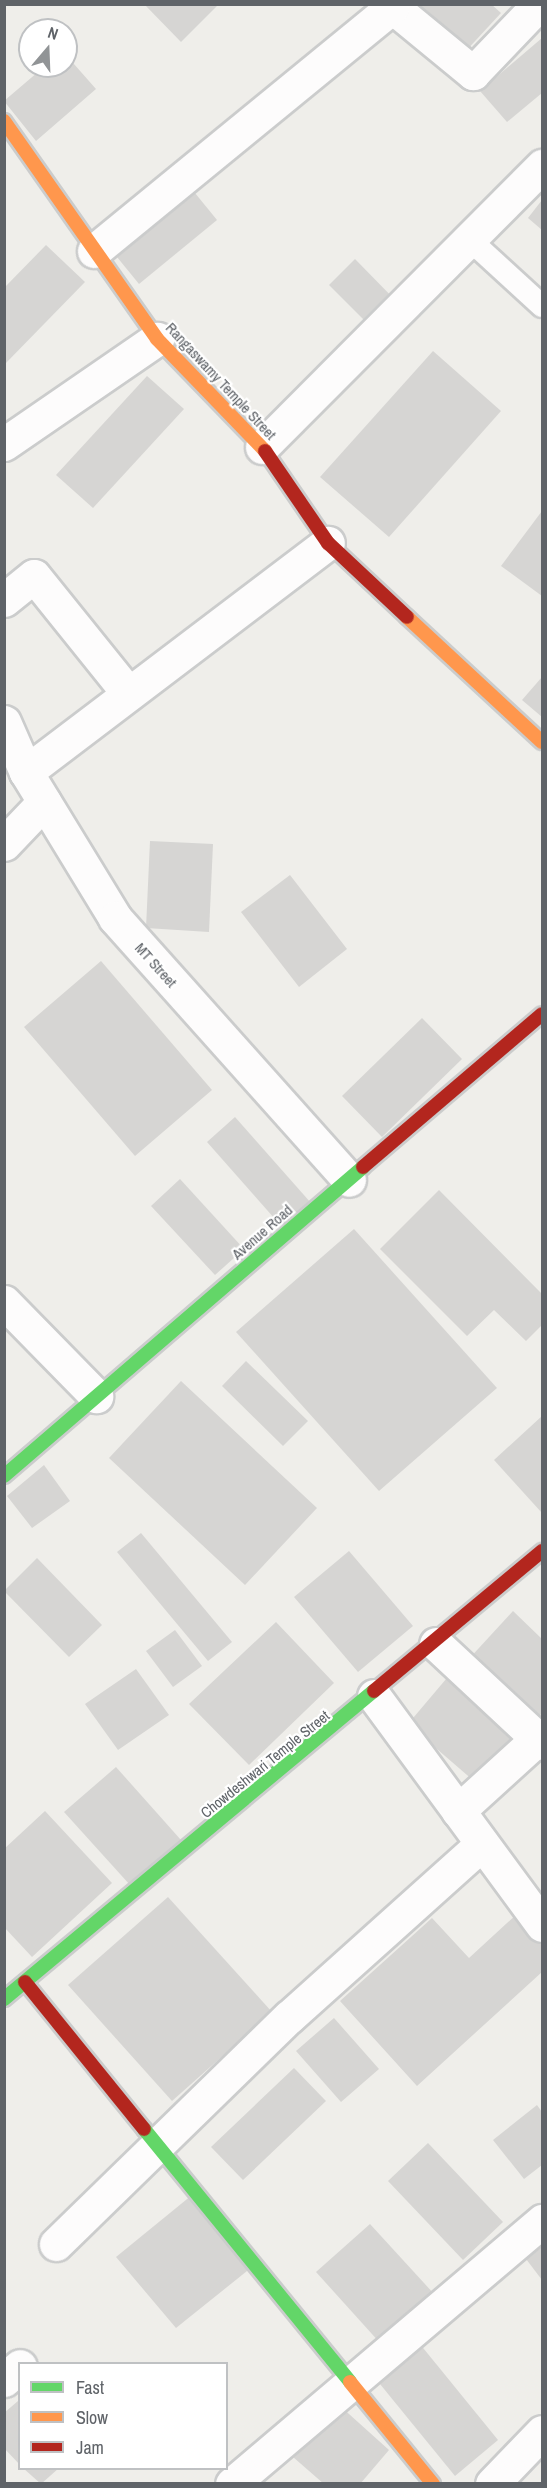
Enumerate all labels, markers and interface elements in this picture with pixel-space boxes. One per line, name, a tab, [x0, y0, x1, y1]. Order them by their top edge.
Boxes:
north arrow	[18, 18, 78, 78]
text: N	[45, 21, 61, 45]
street label: Rangaswamy Temple Street	[162, 319, 280, 443]
street label: MT Street	[131, 939, 181, 991]
street label: Avenue Road	[228, 1201, 296, 1263]
street label: Chowdeshwari Temple Street	[197, 1706, 333, 1822]
legend	[18, 2362, 228, 2470]
text: Fast	[76, 2375, 104, 2400]
text: Slow	[76, 2405, 108, 2430]
text: Jam	[76, 2435, 104, 2460]

